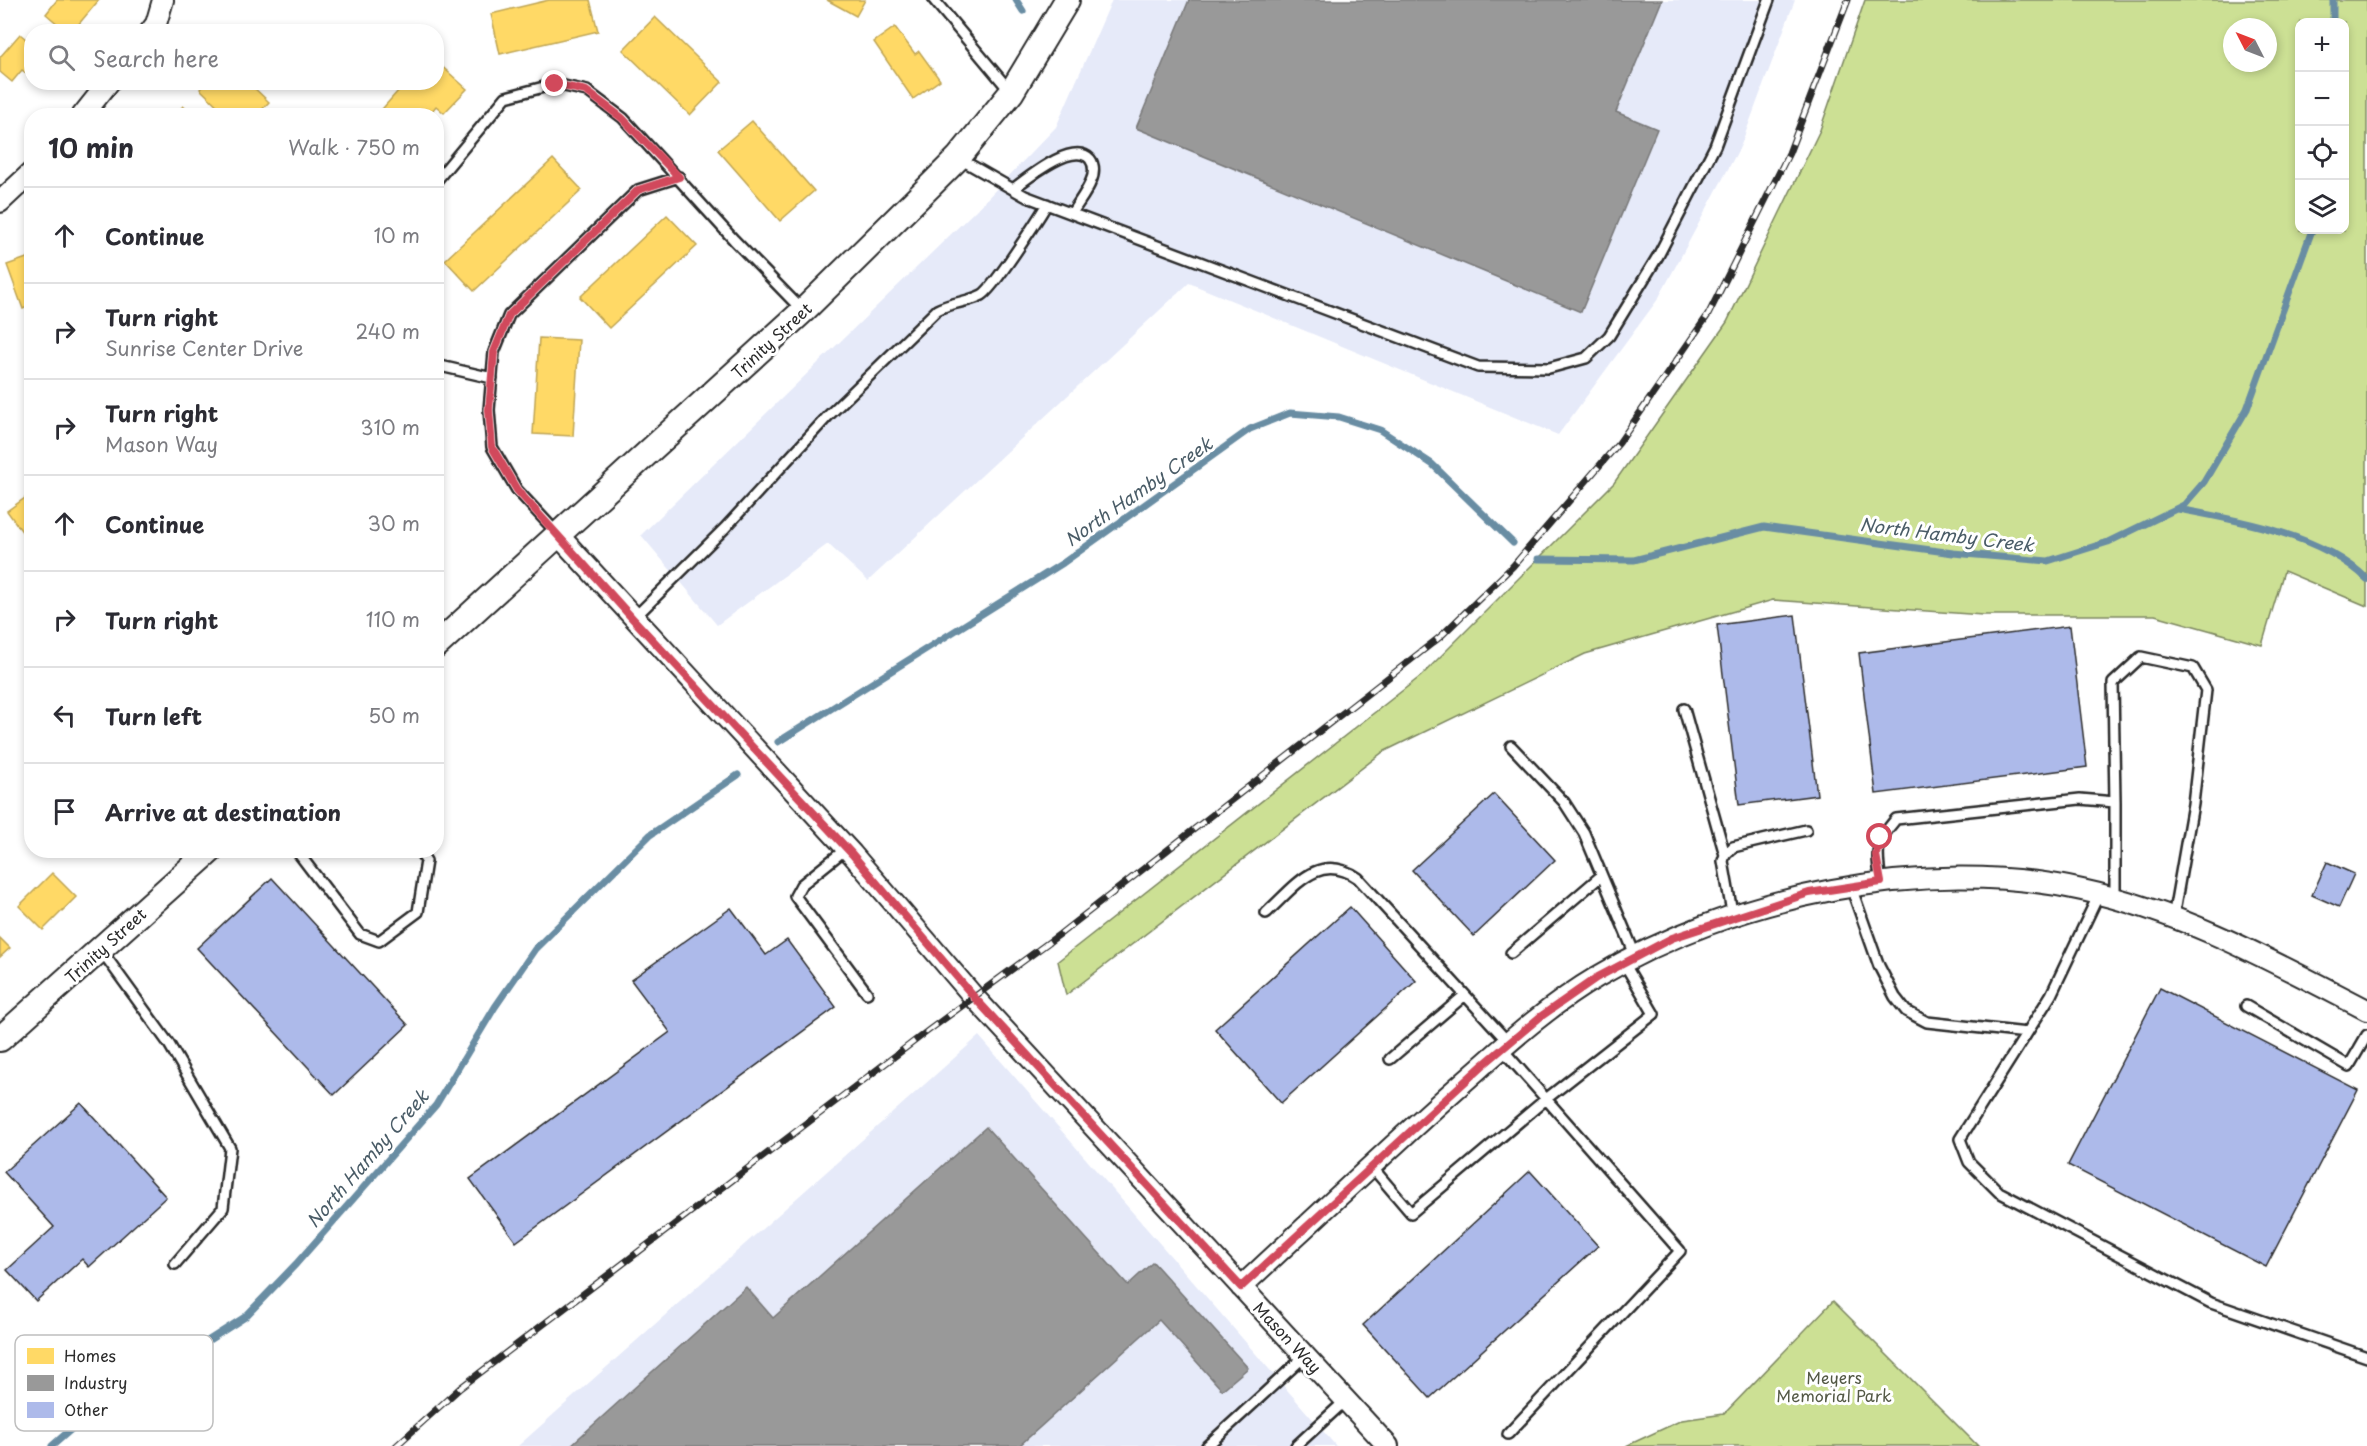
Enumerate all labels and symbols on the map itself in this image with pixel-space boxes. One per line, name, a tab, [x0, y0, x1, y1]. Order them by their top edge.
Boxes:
north arrow	[2223, 18, 2277, 72]
route end	[541, 70, 567, 96]
street label: Trinity Street	[725, 296, 817, 384]
water label: North Hamby Creek	[1059, 429, 1218, 552]
water label: North Hamby Creek	[1859, 510, 2036, 558]
route start	[1866, 823, 1892, 849]
street label: Trinity Street	[59, 902, 151, 988]
water label: North Hamby Creek	[299, 1082, 435, 1233]
street label: Mason Way	[1248, 1296, 1328, 1378]
legend	[15, 1335, 213, 1431]
text: Homes	[64, 1343, 116, 1367]
park label: Meyers Memorial Park	[1776, 1365, 1892, 1407]
text: Industry	[64, 1370, 127, 1394]
text: Other	[64, 1397, 108, 1421]

